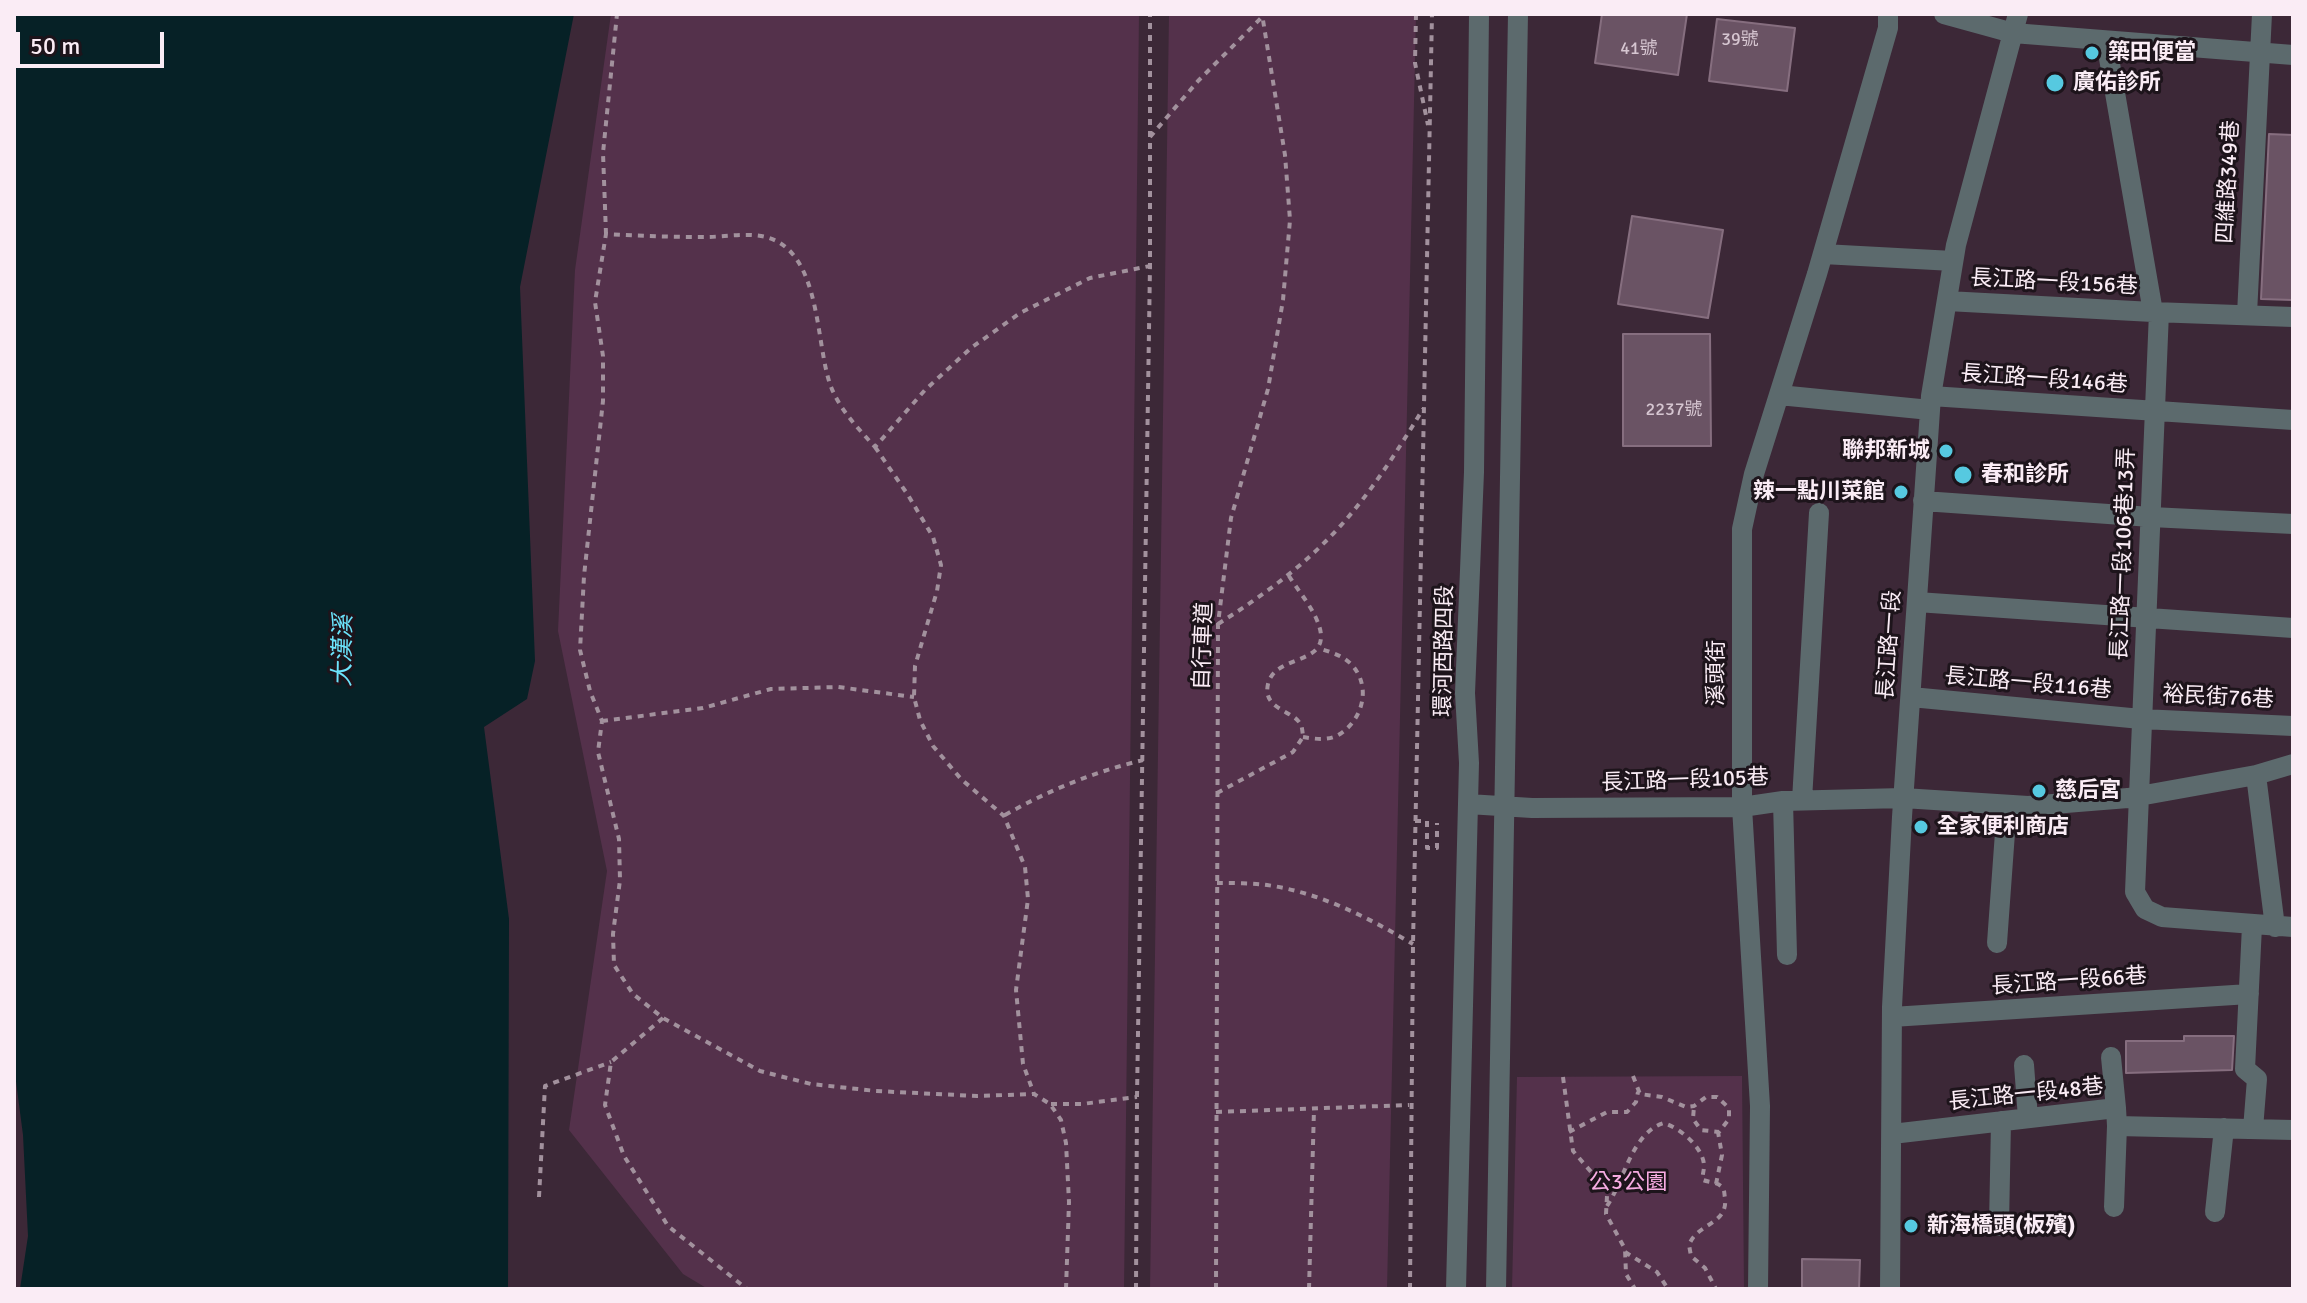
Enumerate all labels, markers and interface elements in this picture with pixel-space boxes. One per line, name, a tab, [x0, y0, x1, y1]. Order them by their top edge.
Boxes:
scale bar	[20, 16, 168, 66]
house number: 39號	[1721, 29, 1759, 51]
text: 50 m	[30, 31, 80, 61]
house number: 41號	[1620, 38, 1658, 60]
place label: 築田便當	[2108, 40, 2196, 66]
marker: 築田便當	[2083, 44, 2101, 62]
place label: 廣佑診所	[2073, 70, 2161, 96]
marker: 廣佑診所	[2044, 72, 2066, 94]
street label: 四維路349巷	[2213, 120, 2245, 244]
street label: 長江路一段156巷	[1970, 265, 2138, 301]
street label: 長江路一段146巷	[1959, 361, 2129, 399]
house number: 2237號	[1646, 399, 1702, 421]
place label: 聯邦新城	[1842, 438, 1930, 464]
marker: 聯邦新城	[1937, 442, 1955, 460]
street label: 長江路一段106巷13弄	[2107, 447, 2141, 661]
place label: 春和診所	[1981, 462, 2069, 488]
marker: 春和診所	[1952, 464, 1974, 486]
place label: 辣一點川菜館	[1753, 479, 1885, 505]
marker: 辣一點川菜館	[1892, 483, 1910, 501]
street label: 環河西路四段	[1431, 585, 1459, 717]
street label: 長江路一段	[1873, 589, 1907, 701]
street label: 自行車道	[1189, 602, 1219, 690]
water label: 大漢溪	[329, 615, 359, 687]
street label: 溪頭街	[1704, 640, 1730, 706]
street label: 長江路一段116巷	[1943, 664, 2113, 704]
street label: 裕民街76巷	[2162, 682, 2274, 714]
street label: 長江路一段105巷	[1601, 765, 1769, 797]
place label: 慈后宮	[2055, 778, 2121, 804]
marker: 慈后宮	[2030, 782, 2048, 800]
place label: 全家便利商店	[1937, 814, 2069, 840]
marker: 全家便利商店	[1912, 818, 1930, 836]
street label: 長江路一段66巷	[1990, 963, 2148, 1001]
street label: 長江路一段48巷	[1947, 1074, 2105, 1116]
park label: 公3公園	[1589, 1170, 1667, 1196]
place label: 新海橋頭(板殯)	[1927, 1213, 2075, 1239]
marker: 新海橋頭(板殯)	[1902, 1217, 1920, 1235]

